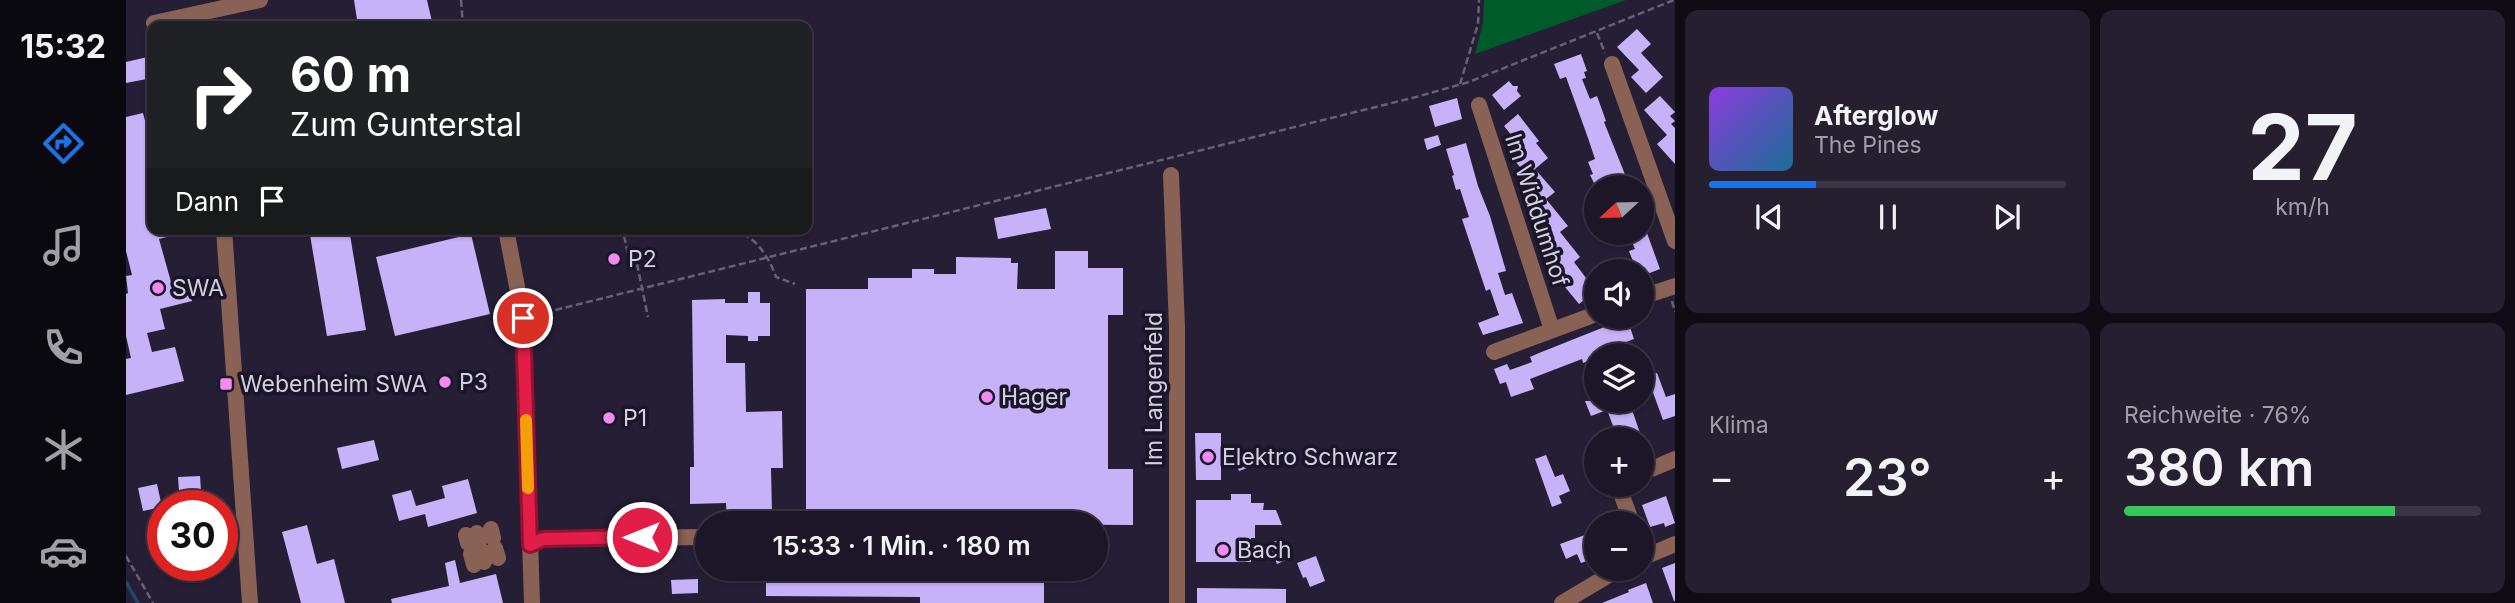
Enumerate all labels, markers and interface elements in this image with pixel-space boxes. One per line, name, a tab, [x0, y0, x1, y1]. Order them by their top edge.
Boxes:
text: 15:32	[20, 27, 106, 66]
text: 60 m	[290, 45, 411, 104]
icon: right	[175, 49, 266, 140]
text: 27	[2247, 92, 2358, 202]
text: Afterglow	[1814, 100, 1938, 131]
text: Zum Gunterstal	[290, 105, 522, 144]
icon: directions	[39, 119, 88, 168]
street label: Im Widdumhof	[1499, 130, 1575, 290]
text: The Pines	[1814, 131, 1922, 159]
north arrow	[1584, 175, 1654, 245]
map controls	[1584, 175, 1654, 581]
icon: arrive	[253, 182, 291, 220]
text: Dann	[175, 186, 239, 217]
text: km/h	[2275, 193, 2330, 221]
icon: previous	[1750, 198, 1788, 236]
icon: pause	[1869, 198, 1907, 236]
icon: next	[1988, 198, 2026, 236]
icon: music	[39, 221, 88, 270]
place label: P2	[628, 245, 657, 273]
marker: P2	[606, 251, 622, 267]
button: sound	[1584, 259, 1654, 329]
place label: SWA	[172, 274, 224, 302]
marker: SWA	[150, 280, 166, 296]
pin	[493, 288, 553, 348]
icon: arrive	[504, 299, 542, 337]
street label: Im Langenfeld	[1140, 312, 1168, 466]
icon: phone	[39, 323, 88, 372]
button: layers	[1584, 343, 1654, 413]
place label: P3	[459, 368, 488, 396]
place label: Webenheim SWA	[240, 370, 427, 398]
marker: P3	[437, 374, 453, 390]
marker: Webenheim SWA	[218, 376, 234, 392]
place label: Hager	[1001, 383, 1068, 411]
marker: Hager	[979, 389, 995, 405]
text: Reichweite · 76%	[2124, 401, 2311, 429]
place label: P1	[623, 404, 647, 432]
marker: P1	[601, 410, 617, 426]
text: Klima	[1709, 411, 1769, 439]
icon: climate	[39, 425, 88, 474]
button: +	[1584, 427, 1654, 497]
text: 380 km	[2124, 436, 2314, 499]
place label: Elektro Schwarz	[1222, 443, 1398, 471]
text: 23°	[1843, 446, 1932, 509]
marker: Elektro Schwarz	[1200, 449, 1216, 465]
text: −	[1709, 454, 1734, 500]
text: +	[2041, 454, 2066, 500]
speed limit sign: 30	[147, 490, 238, 581]
position arrow	[605, 500, 679, 574]
button: −	[1584, 511, 1654, 581]
icon: car	[39, 527, 88, 576]
text: 15:33 · 1 Min. · 180 m	[772, 530, 1031, 561]
place label: Bach	[1237, 536, 1292, 564]
marker: Bach	[1215, 542, 1231, 558]

